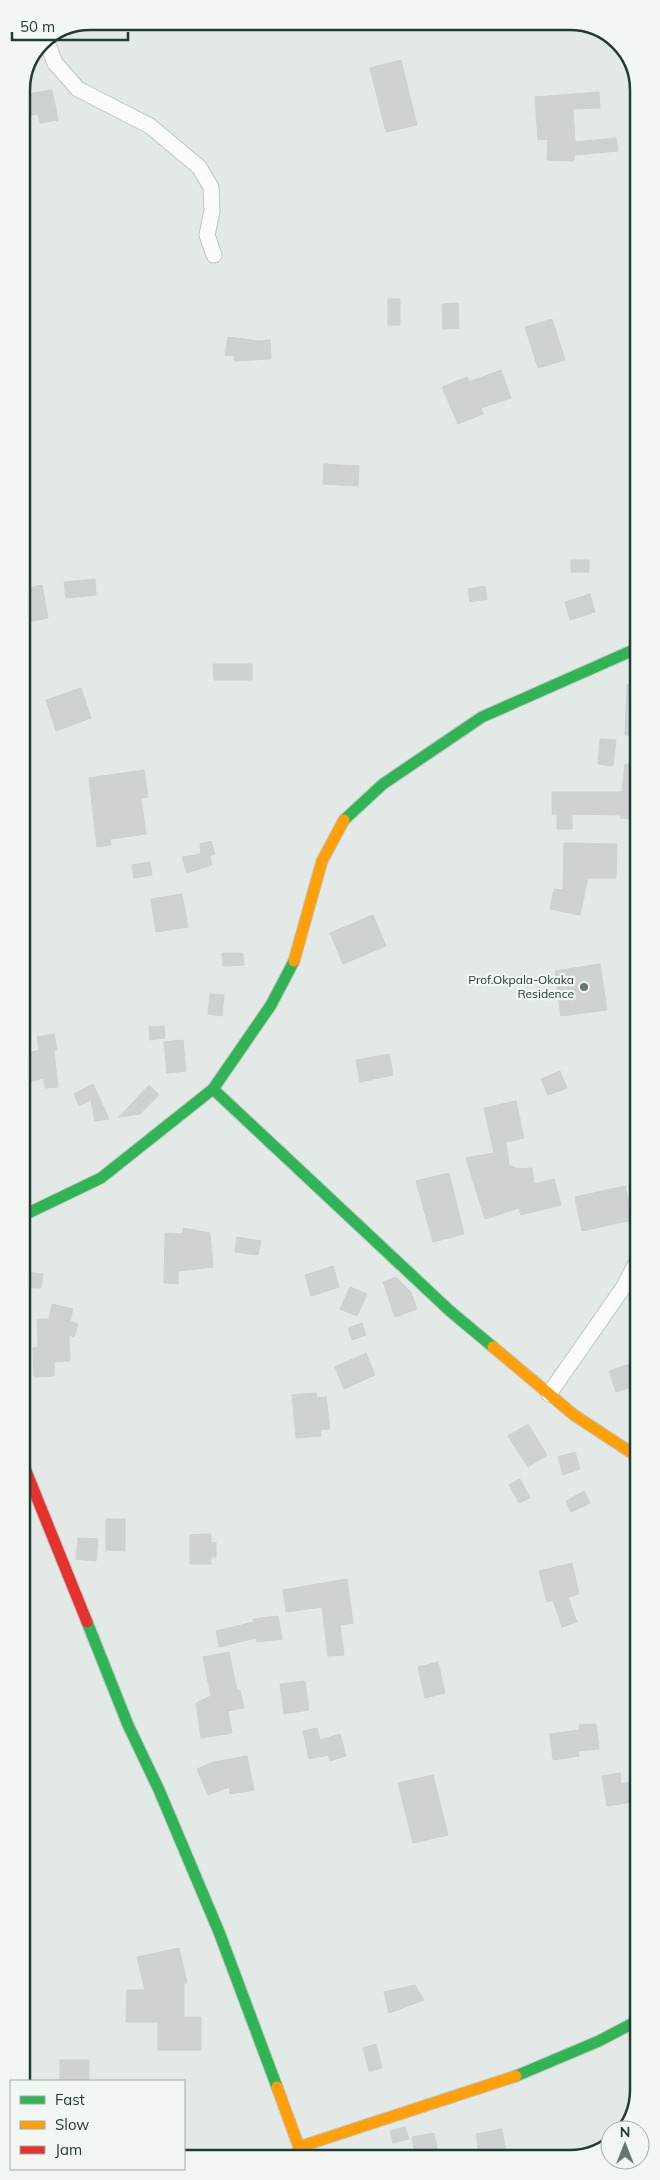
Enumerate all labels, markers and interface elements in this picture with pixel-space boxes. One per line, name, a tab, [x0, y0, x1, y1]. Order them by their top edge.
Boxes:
scale bar	[12, 10, 129, 42]
text: 50 m	[20, 17, 55, 36]
place label: Prof.Okpala-Okaka Residence	[468, 972, 574, 1001]
marker: Prof.Okpala-Okaka Residence	[578, 981, 590, 993]
legend	[10, 2080, 185, 2170]
text: Fast	[55, 2090, 85, 2109]
text: Slow	[55, 2115, 89, 2134]
north arrow	[600, 2120, 650, 2170]
text: N	[620, 2123, 630, 2141]
text: Jam	[55, 2140, 82, 2159]

